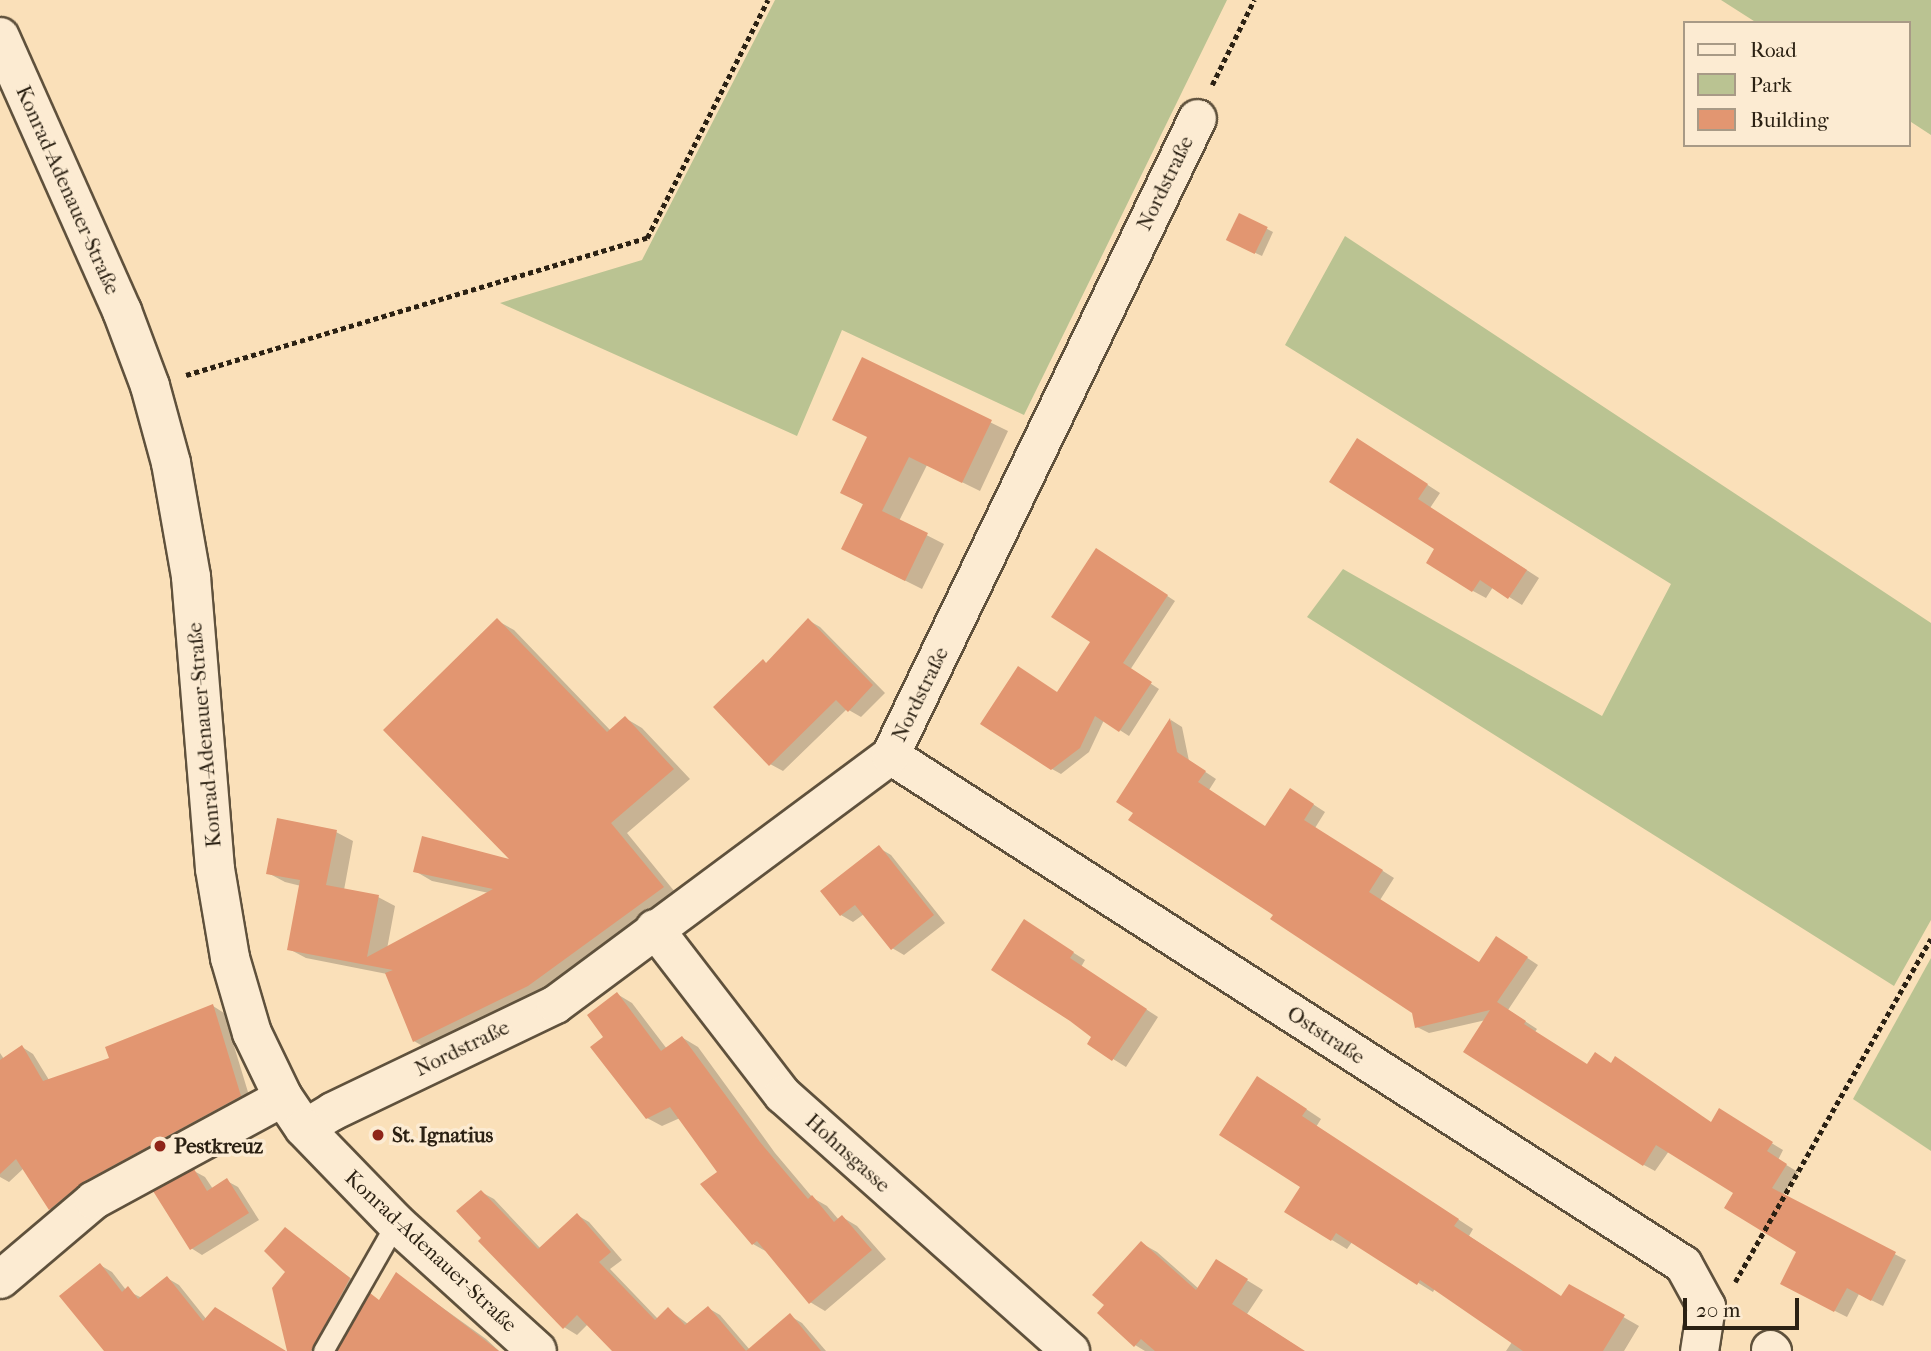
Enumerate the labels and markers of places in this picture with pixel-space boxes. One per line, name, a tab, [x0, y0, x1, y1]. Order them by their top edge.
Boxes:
place label: St. Ignatius	[392, 1122, 493, 1148]
marker: St. Ignatius	[370, 1127, 386, 1143]
place label: Pestkreuz	[174, 1133, 263, 1159]
marker: Pestkreuz	[152, 1138, 168, 1154]

